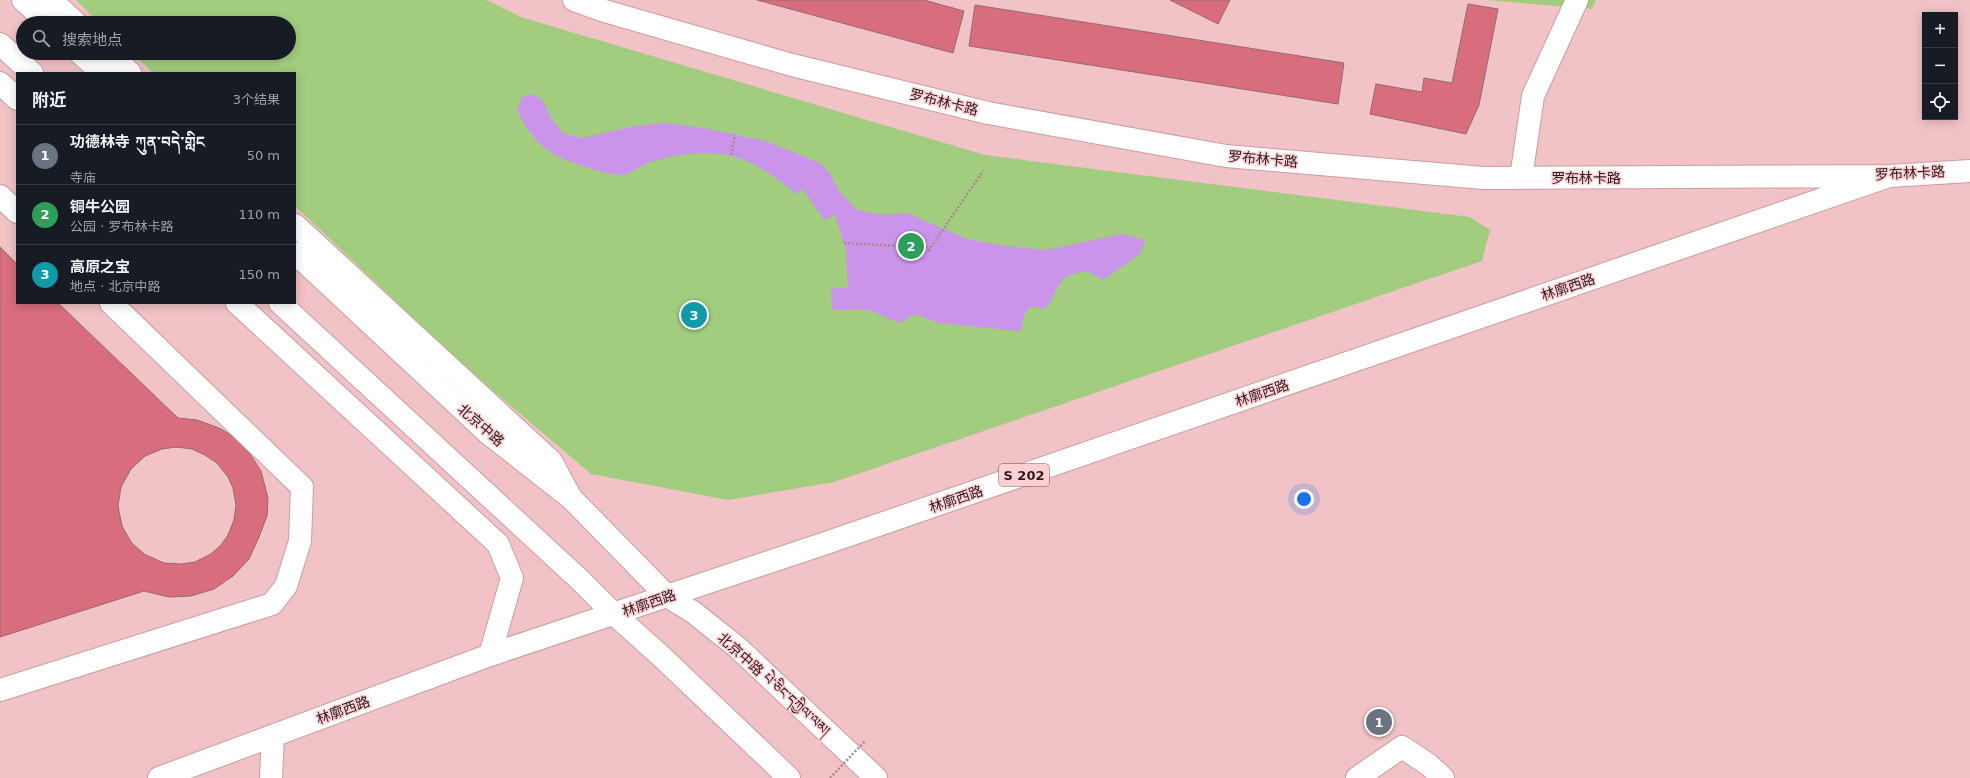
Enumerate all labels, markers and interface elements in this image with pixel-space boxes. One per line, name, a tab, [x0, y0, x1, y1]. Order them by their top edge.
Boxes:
map controls	[1922, 12, 1958, 120]
button: +	[1922, 12, 1958, 48]
search box	[16, 16, 296, 60]
icon: search	[30, 27, 52, 49]
text: 搜索地点	[62, 31, 122, 49]
button: −	[1922, 48, 1958, 84]
button: locate	[1922, 84, 1958, 120]
street label: 罗布林卡路	[908, 86, 980, 118]
text: 附近	[32, 90, 66, 110]
text: 3个结果	[233, 92, 280, 107]
text: 功德林寺 ཀུན་བདེ་གླིང	[70, 133, 205, 151]
text: 1	[40, 148, 50, 163]
text: 50 m	[247, 148, 280, 163]
street label: 罗布林卡路	[1227, 148, 1299, 170]
street label: 罗布林卡路	[1875, 163, 1945, 183]
text: 寺庙	[70, 170, 96, 185]
street label: 罗布林卡路	[1551, 170, 1621, 186]
text: 铜牛公园	[70, 198, 130, 216]
text: 2	[40, 207, 50, 222]
text: 110 m	[238, 207, 280, 222]
text: 公园 · 罗布林卡路	[70, 219, 173, 234]
pin: 2	[898, 231, 924, 261]
text: 高原之宝	[70, 258, 130, 276]
text: 3	[40, 267, 50, 282]
text: 150 m	[238, 267, 280, 282]
street label: 林廓西路	[1539, 270, 1597, 304]
text: 地点 · 北京中路	[70, 279, 160, 294]
pin: 3	[681, 300, 707, 330]
street label: 林廓西路	[1233, 376, 1291, 410]
street label: 北京中路	[455, 401, 507, 449]
road number: S 202	[999, 464, 1049, 486]
street label: 林廓西路	[927, 482, 985, 516]
your location	[1294, 489, 1314, 509]
street label: 林廓西路	[620, 586, 678, 620]
street label: 北京中路 པེ་ཅིང་དཀྱིལ་ལམ།	[712, 628, 835, 742]
street label: 林廓西路	[314, 693, 372, 727]
pin: 1	[1366, 707, 1392, 737]

